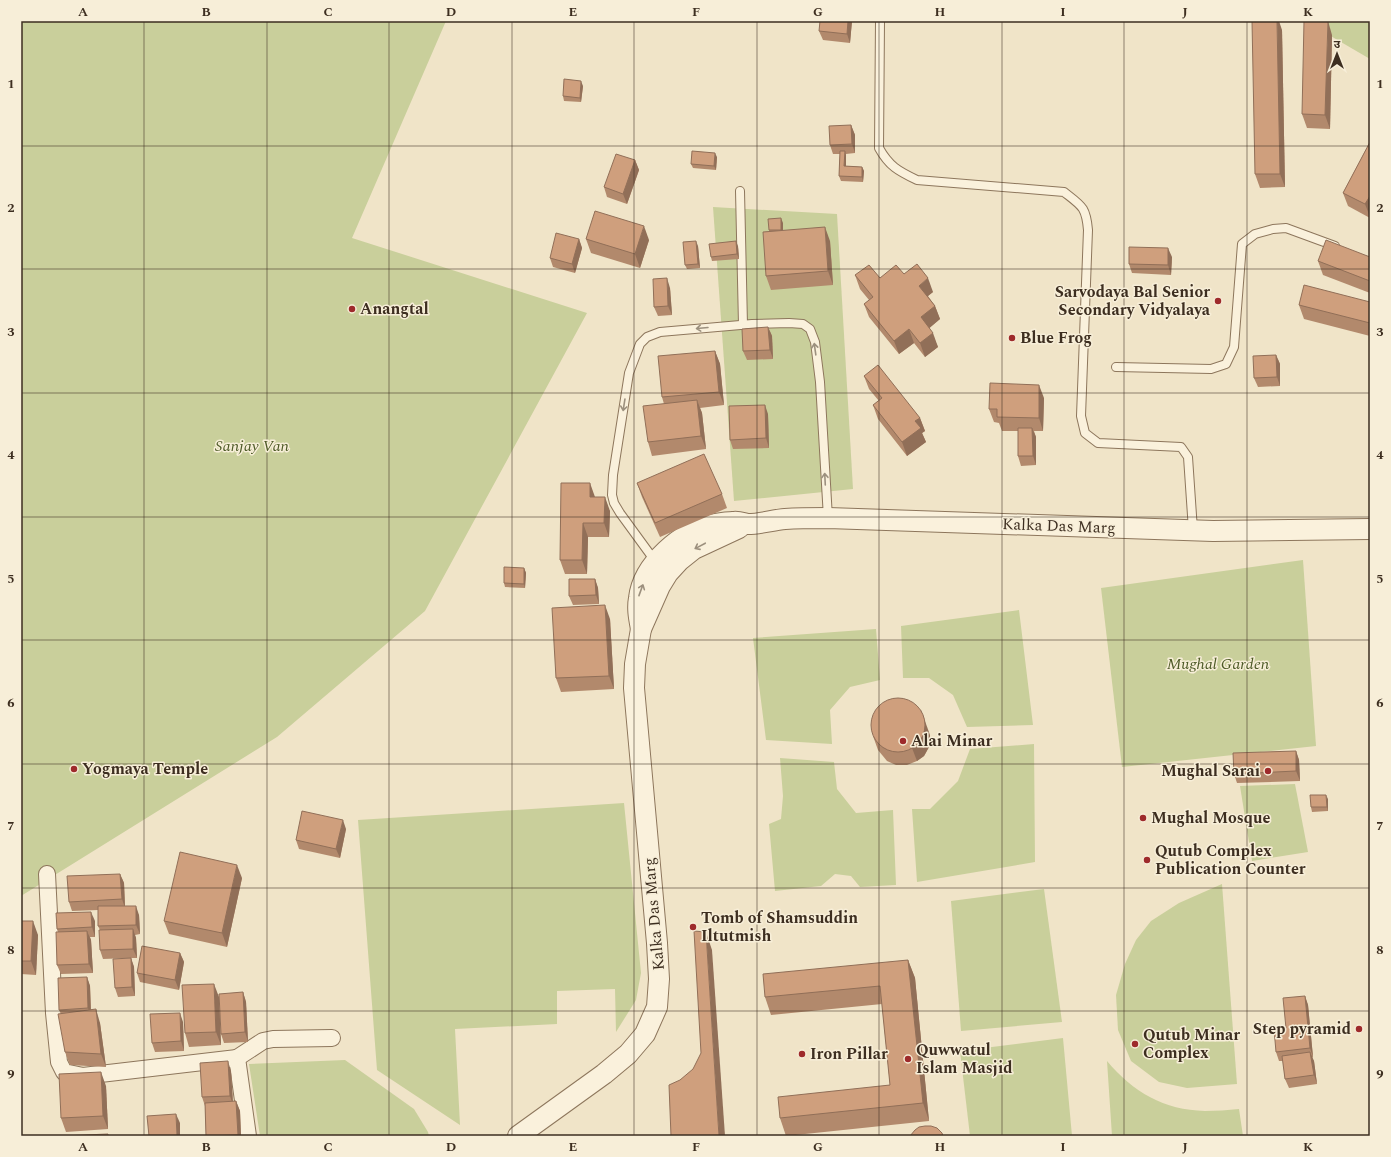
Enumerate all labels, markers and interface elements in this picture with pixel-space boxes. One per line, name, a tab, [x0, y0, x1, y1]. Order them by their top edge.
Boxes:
text: A	[78, 2, 88, 22]
text: B	[201, 2, 211, 22]
text: C	[323, 2, 333, 22]
text: D	[446, 2, 456, 22]
text: E	[569, 2, 578, 22]
text: F	[692, 2, 700, 22]
text: G	[813, 2, 823, 22]
text: H	[935, 2, 946, 22]
text: I	[1060, 2, 1066, 22]
text: J	[1182, 2, 1188, 22]
text: K	[1303, 2, 1313, 22]
north arrow	[1317, 34, 1357, 74]
text: उ	[1334, 36, 1341, 53]
text: 1	[7, 74, 15, 94]
text: 1	[1376, 74, 1384, 94]
text: 2	[7, 198, 15, 218]
text: 2	[1376, 198, 1384, 218]
place label: Sarvodaya Bal Senior Secondary Vidyalaya	[1055, 280, 1211, 322]
marker: Sarvodaya Bal Senior Secondary Vidyalaya	[1213, 296, 1223, 306]
place label: Anangtal	[360, 297, 429, 321]
marker: Anangtal	[347, 304, 357, 314]
text: 3	[7, 322, 15, 342]
text: 3	[1376, 322, 1384, 342]
one-way arrow	[696, 325, 709, 332]
place label: Blue Frog	[1020, 326, 1092, 350]
marker: Blue Frog	[1007, 333, 1017, 343]
one-way arrow	[812, 343, 819, 356]
one-way arrow	[620, 398, 628, 411]
park label: Sanjay Van	[215, 434, 290, 458]
text: 4	[7, 445, 15, 465]
text: 4	[1376, 445, 1384, 465]
one-way arrow	[822, 473, 829, 486]
street label: Kalka Das Marg	[1002, 512, 1116, 540]
one-way arrow	[694, 542, 706, 550]
text: 5	[7, 569, 15, 589]
text: 5	[1376, 569, 1384, 589]
one-way arrow	[638, 584, 645, 597]
park label: Mughal Garden	[1167, 652, 1270, 676]
text: 6	[7, 693, 15, 713]
text: 6	[1376, 693, 1384, 713]
place label: Alai Minar	[911, 729, 992, 753]
marker: Alai Minar	[898, 736, 908, 746]
place label: Yogmaya Temple	[82, 757, 208, 781]
place label: Mughal Sarai	[1161, 759, 1260, 783]
marker: Yogmaya Temple	[69, 764, 79, 774]
marker: Mughal Sarai	[1263, 766, 1273, 776]
place label: Mughal Mosque	[1151, 806, 1271, 830]
marker: Mughal Mosque	[1138, 813, 1148, 823]
text: 7	[7, 816, 15, 836]
text: 7	[1376, 816, 1384, 836]
place label: Qutub Complex Publication Counter	[1155, 839, 1306, 881]
marker: Qutub Complex Publication Counter	[1142, 855, 1152, 865]
street label: Kalka Das Marg	[637, 856, 671, 972]
place label: Tomb of Shamsuddin Iltutmish	[701, 906, 858, 948]
marker: Tomb of Shamsuddin Iltutmish	[688, 922, 698, 932]
text: 8	[7, 940, 15, 960]
text: 8	[1376, 940, 1384, 960]
place label: Step pyramid	[1253, 1017, 1351, 1041]
place label: Qutub Minar Complex	[1143, 1023, 1240, 1065]
marker: Step pyramid	[1354, 1024, 1364, 1034]
place label: Quwwatul Islam Masjid	[916, 1038, 1013, 1080]
marker: Qutub Minar Complex	[1130, 1039, 1140, 1049]
place label: Iron Pillar	[810, 1042, 888, 1066]
marker: Iron Pillar	[797, 1049, 807, 1059]
marker: Quwwatul Islam Masjid	[903, 1054, 913, 1064]
text: 9	[7, 1064, 15, 1084]
text: 9	[1376, 1064, 1384, 1084]
text: A	[78, 1137, 88, 1157]
text: B	[201, 1137, 211, 1157]
text: C	[323, 1137, 333, 1157]
text: D	[446, 1137, 456, 1157]
text: E	[569, 1137, 578, 1157]
text: F	[692, 1137, 700, 1157]
text: G	[813, 1137, 823, 1157]
text: H	[935, 1137, 946, 1157]
text: I	[1060, 1137, 1066, 1157]
text: J	[1182, 1137, 1188, 1157]
text: K	[1303, 1137, 1313, 1157]

